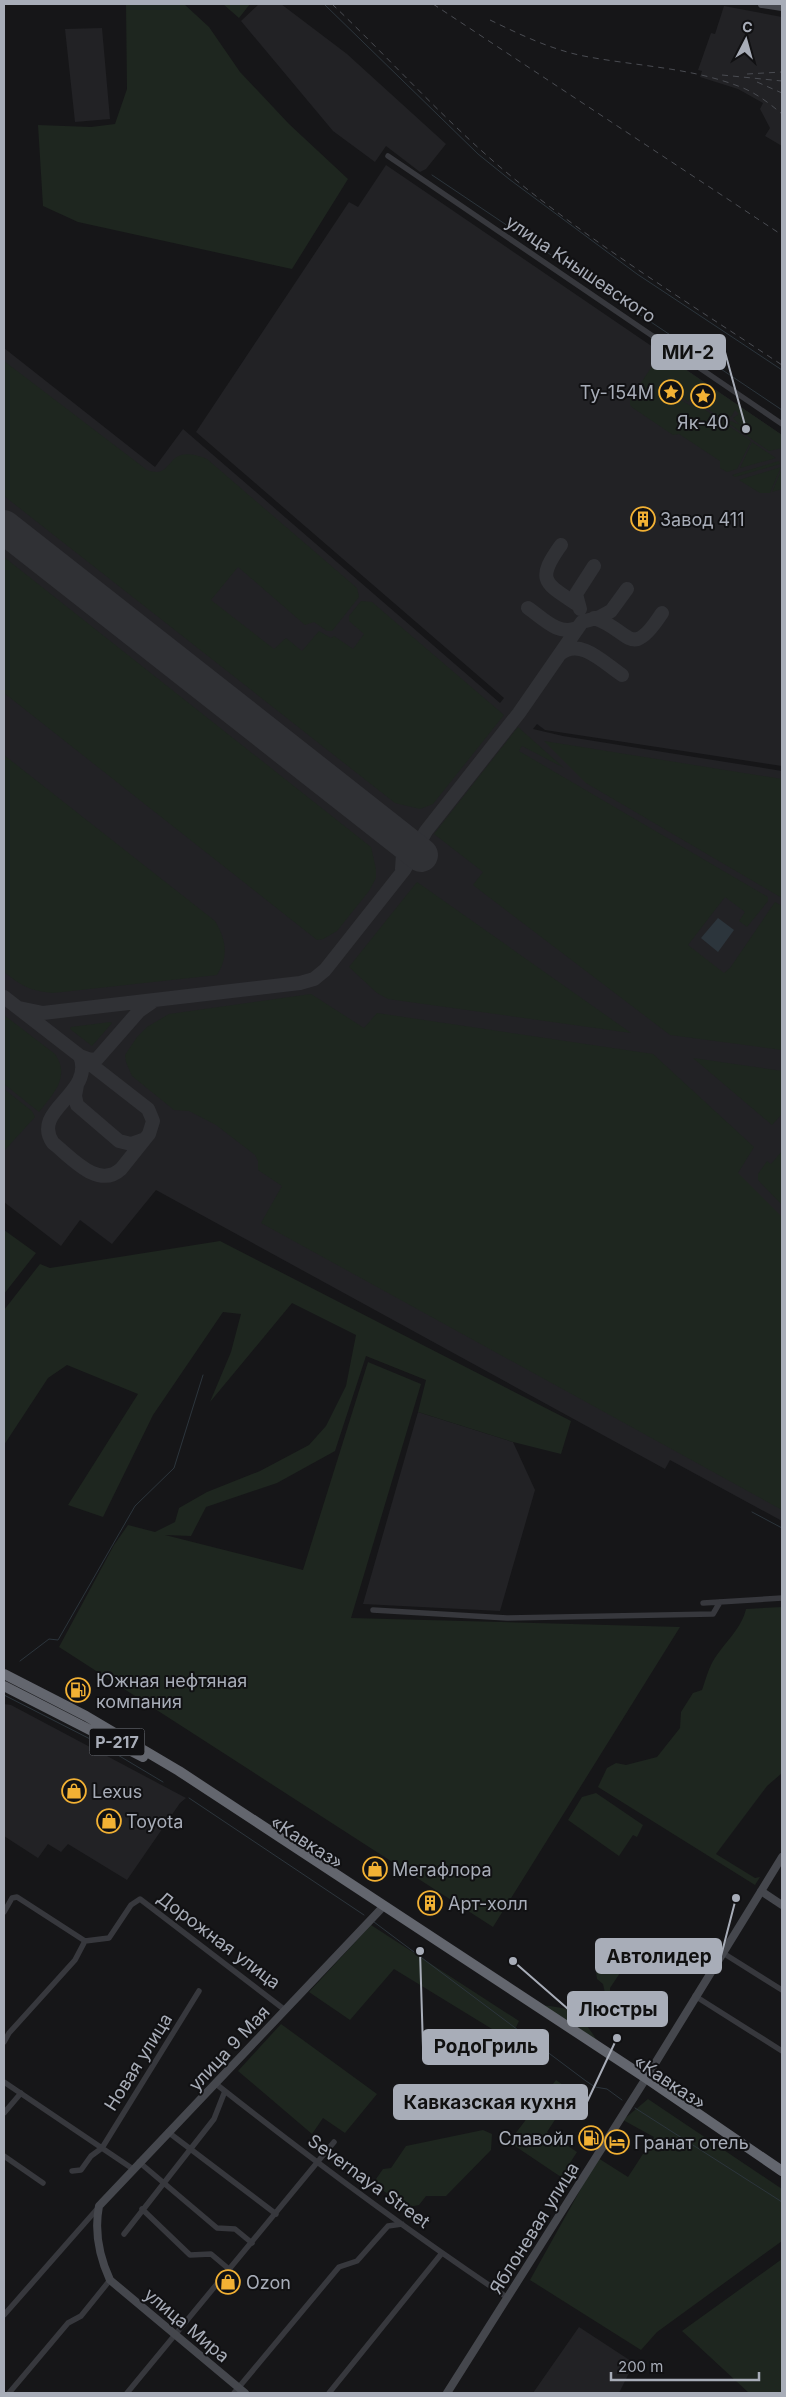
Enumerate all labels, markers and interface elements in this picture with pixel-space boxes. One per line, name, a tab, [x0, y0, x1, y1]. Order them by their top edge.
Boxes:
north arrow	[721, 15, 771, 65]
text: С	[741, 18, 753, 36]
street label: улица Кнышевского	[502, 211, 660, 327]
callout: МИ-2	[652, 335, 725, 369]
text: МИ-2	[662, 341, 714, 364]
place icon: Ту-154М	[658, 379, 684, 405]
place label: Ту-154М	[580, 382, 654, 403]
place icon: Як-40	[690, 383, 716, 409]
place label: Як-40	[677, 412, 729, 433]
building icon: Завод 411	[630, 506, 656, 532]
place label: Завод 411	[660, 509, 744, 530]
place label: Южная нефтяная компания	[96, 1670, 247, 1712]
fuel station icon: Южная нефтяная компания	[65, 1677, 91, 1703]
road number: Р-217	[90, 1728, 144, 1755]
shop icon: Lexus	[61, 1778, 87, 1804]
place label: Lexus	[92, 1781, 142, 1802]
shop icon: Toyota	[96, 1808, 122, 1834]
place label: Toyota	[126, 1811, 183, 1832]
street label: «Кавказ»	[267, 1811, 347, 1873]
shop icon: Мегафлора	[362, 1856, 388, 1882]
place label: Мегафлора	[392, 1859, 492, 1880]
street label: Дорожная улица	[153, 1887, 285, 1993]
building icon: Арт-холл	[417, 1890, 443, 1916]
place label: Арт-холл	[448, 1893, 528, 1914]
callout: Автолидер	[596, 1939, 721, 1973]
text: Автолидер	[606, 1945, 712, 1968]
callout: Люстры	[568, 1992, 667, 2026]
text: Люстры	[578, 1998, 658, 2021]
street label: улица 9 Мая	[184, 2001, 274, 2095]
street label: Новая улица	[100, 2010, 176, 2114]
callout: РодоГриль	[423, 2030, 548, 2064]
text: РодоГриль	[434, 2035, 538, 2058]
street label: «Кавказ»	[630, 2050, 710, 2114]
callout: Кавказская кухня	[394, 2085, 587, 2119]
text: Кавказская кухня	[404, 2091, 576, 2114]
fuel station icon: Славойл	[578, 2125, 604, 2151]
place label: Славойл	[498, 2128, 574, 2149]
hotel icon: Гранат отель	[604, 2129, 630, 2155]
street label: Severnaya Street	[304, 2130, 434, 2232]
place label: Гранат отель	[634, 2132, 749, 2153]
street label: Яблоневая улица	[485, 2158, 583, 2298]
shop icon: Ozon	[215, 2269, 241, 2295]
place label: Ozon	[246, 2272, 291, 2293]
street label: улица Мира	[140, 2283, 234, 2367]
scale bar	[611, 2350, 758, 2382]
text: 200 m	[618, 2357, 663, 2376]

